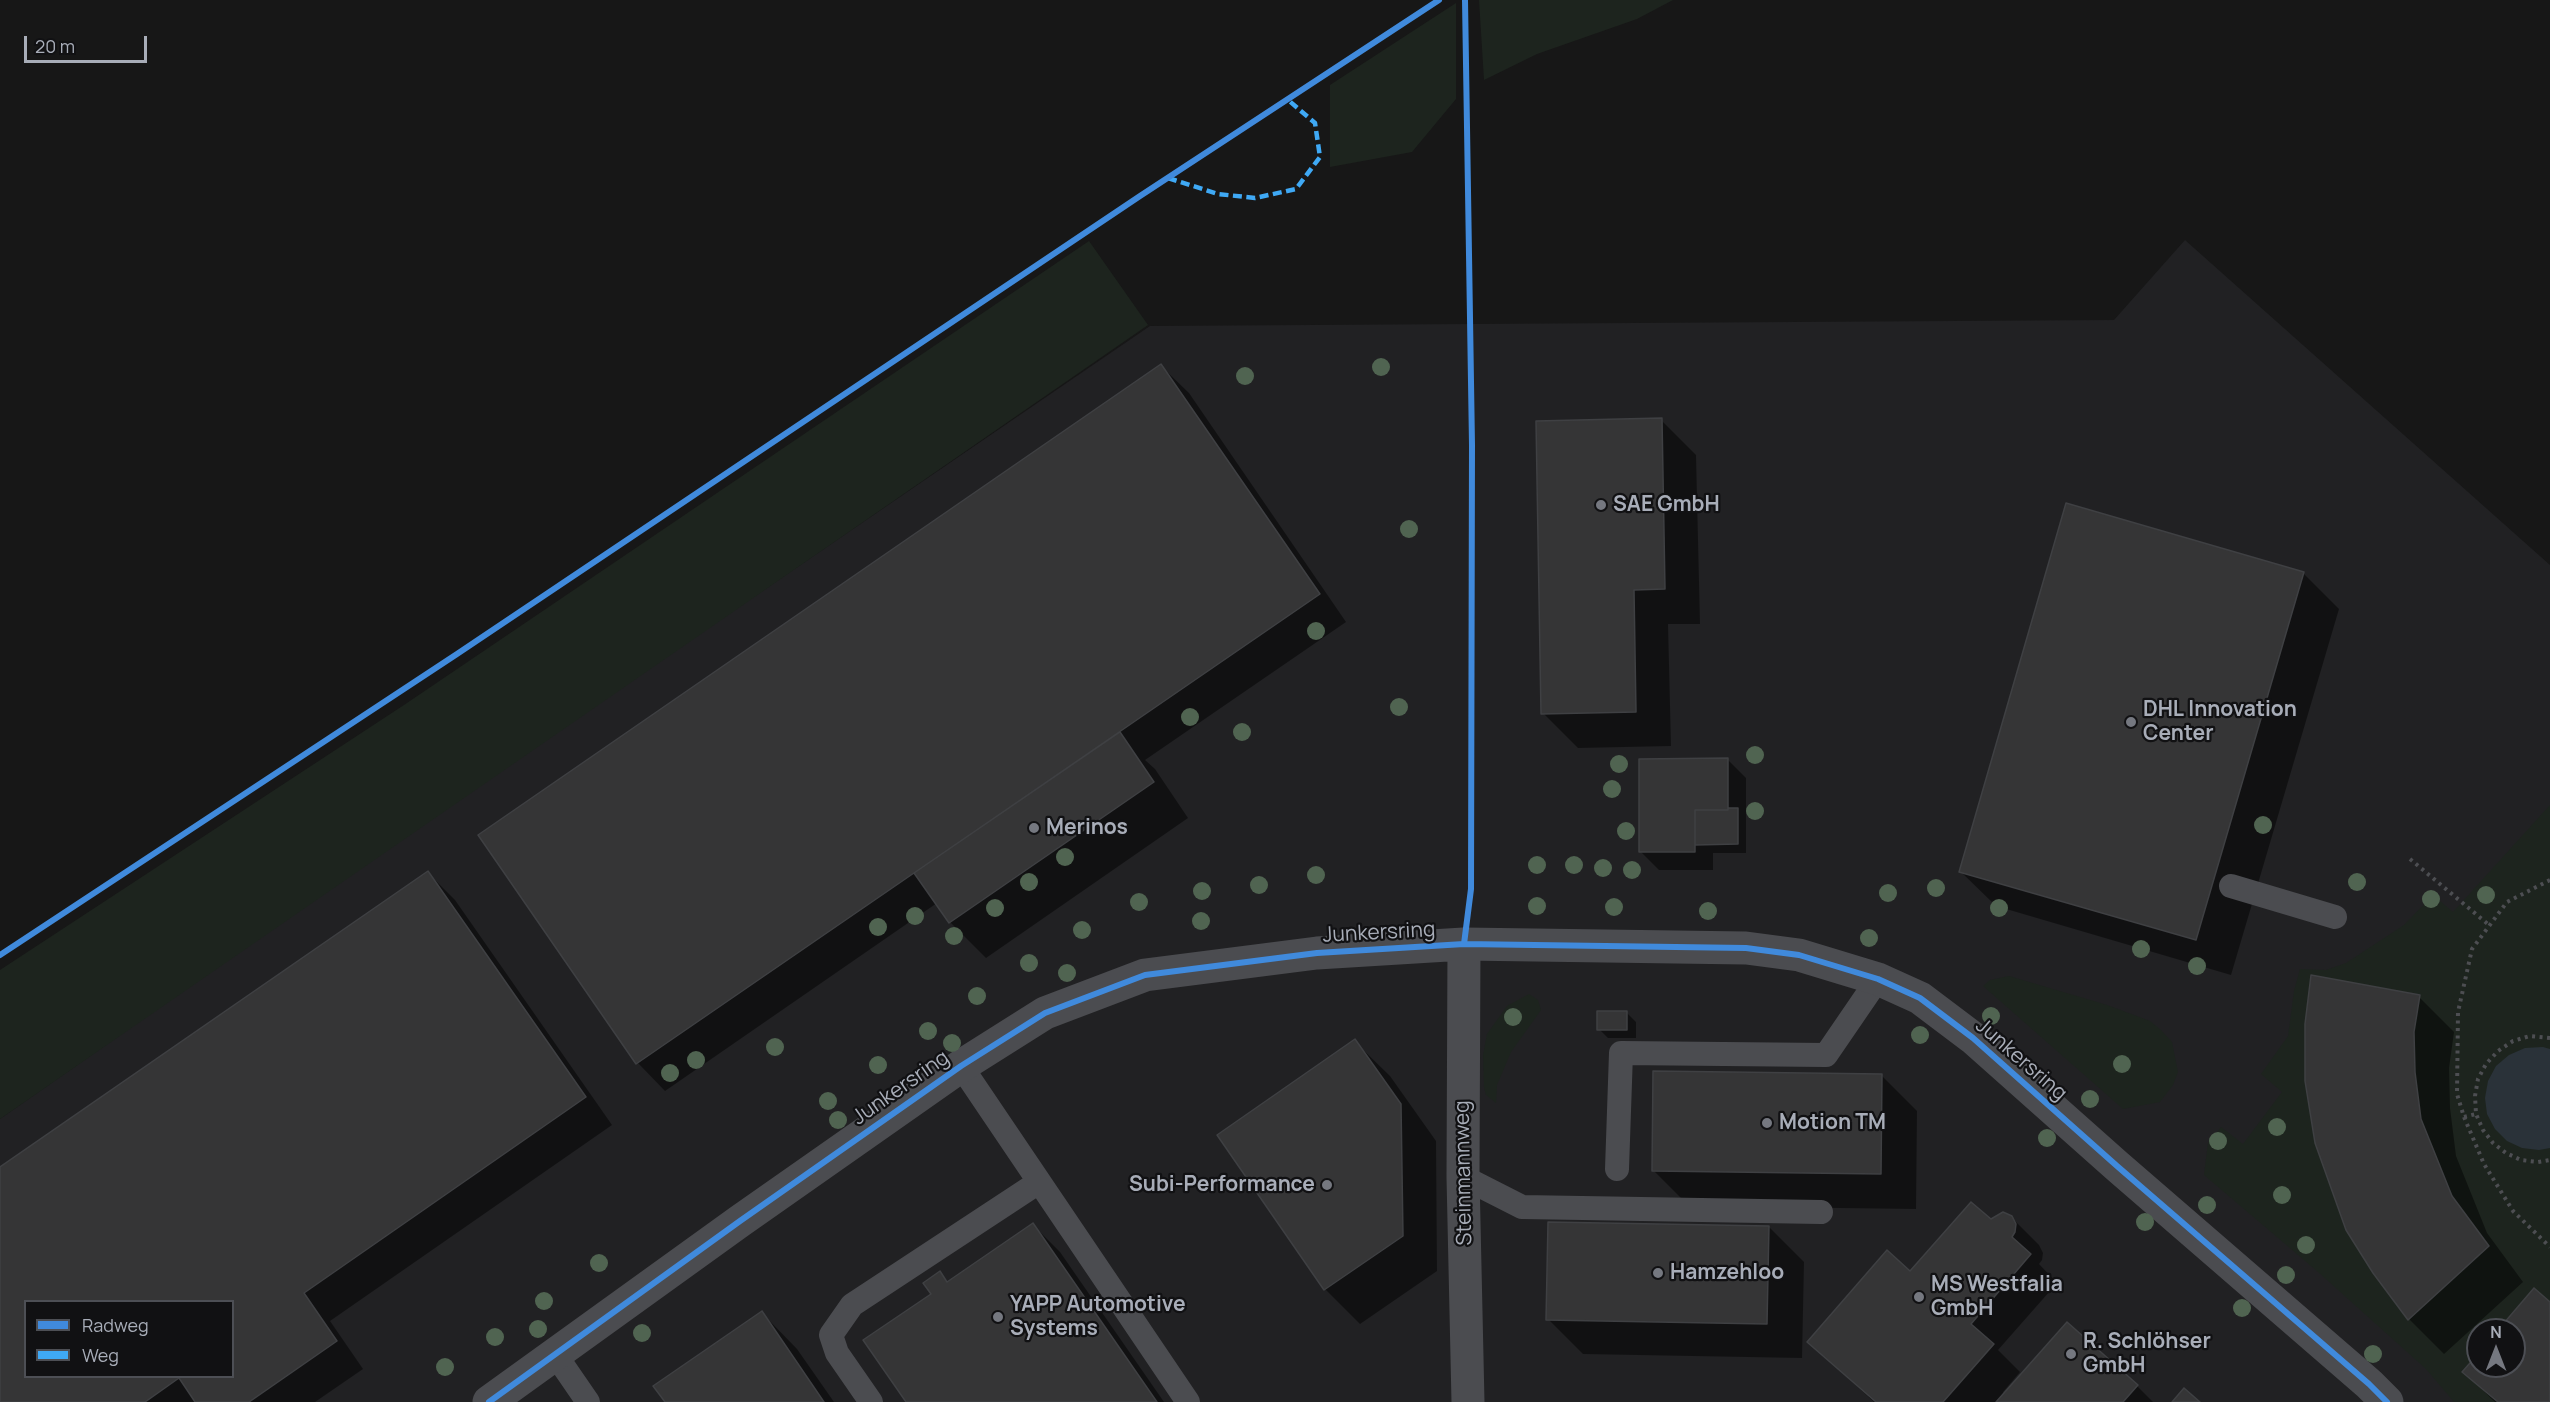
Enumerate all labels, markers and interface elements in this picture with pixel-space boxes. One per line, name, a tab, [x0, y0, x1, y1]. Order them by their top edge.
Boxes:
scale bar	[27, 24, 150, 62]
text: 20 m	[35, 34, 75, 58]
place label: SAE GmbH	[1613, 492, 1720, 518]
marker: SAE GmbH	[1594, 498, 1608, 512]
place label: DHL Innovation Center	[2143, 697, 2297, 747]
marker: DHL Innovation Center	[2124, 715, 2138, 729]
place label: Merinos	[1046, 815, 1128, 841]
marker: Merinos	[1027, 821, 1041, 835]
street label: Junkersring	[1322, 917, 1436, 949]
street label: Junkersring	[1970, 1014, 2072, 1106]
street label: Junkersring	[848, 1045, 954, 1131]
street label: Steinmannweg	[1450, 1100, 1478, 1246]
place label: Motion TM	[1779, 1110, 1886, 1136]
marker: Motion TM	[1760, 1116, 1774, 1130]
place label: Subi-Performance	[1129, 1172, 1315, 1198]
marker: Subi-Performance	[1320, 1178, 1334, 1192]
place label: Hamzehloo	[1670, 1260, 1784, 1286]
marker: Hamzehloo	[1651, 1266, 1665, 1280]
place label: MS Westfalia GmbH	[1931, 1272, 2063, 1322]
marker: MS Westfalia GmbH	[1912, 1290, 1926, 1304]
place label: YAPP Automotive Systems	[1010, 1292, 1186, 1342]
legend	[24, 1300, 234, 1378]
marker: YAPP Automotive Systems	[991, 1310, 1005, 1324]
text: Radweg	[82, 1313, 149, 1337]
north arrow	[2466, 1318, 2526, 1378]
text: N	[2490, 1321, 2502, 1343]
place label: R. Schlöhser GmbH	[2083, 1329, 2211, 1379]
text: Weg	[82, 1343, 119, 1367]
marker: R. Schlöhser GmbH	[2064, 1347, 2078, 1361]

